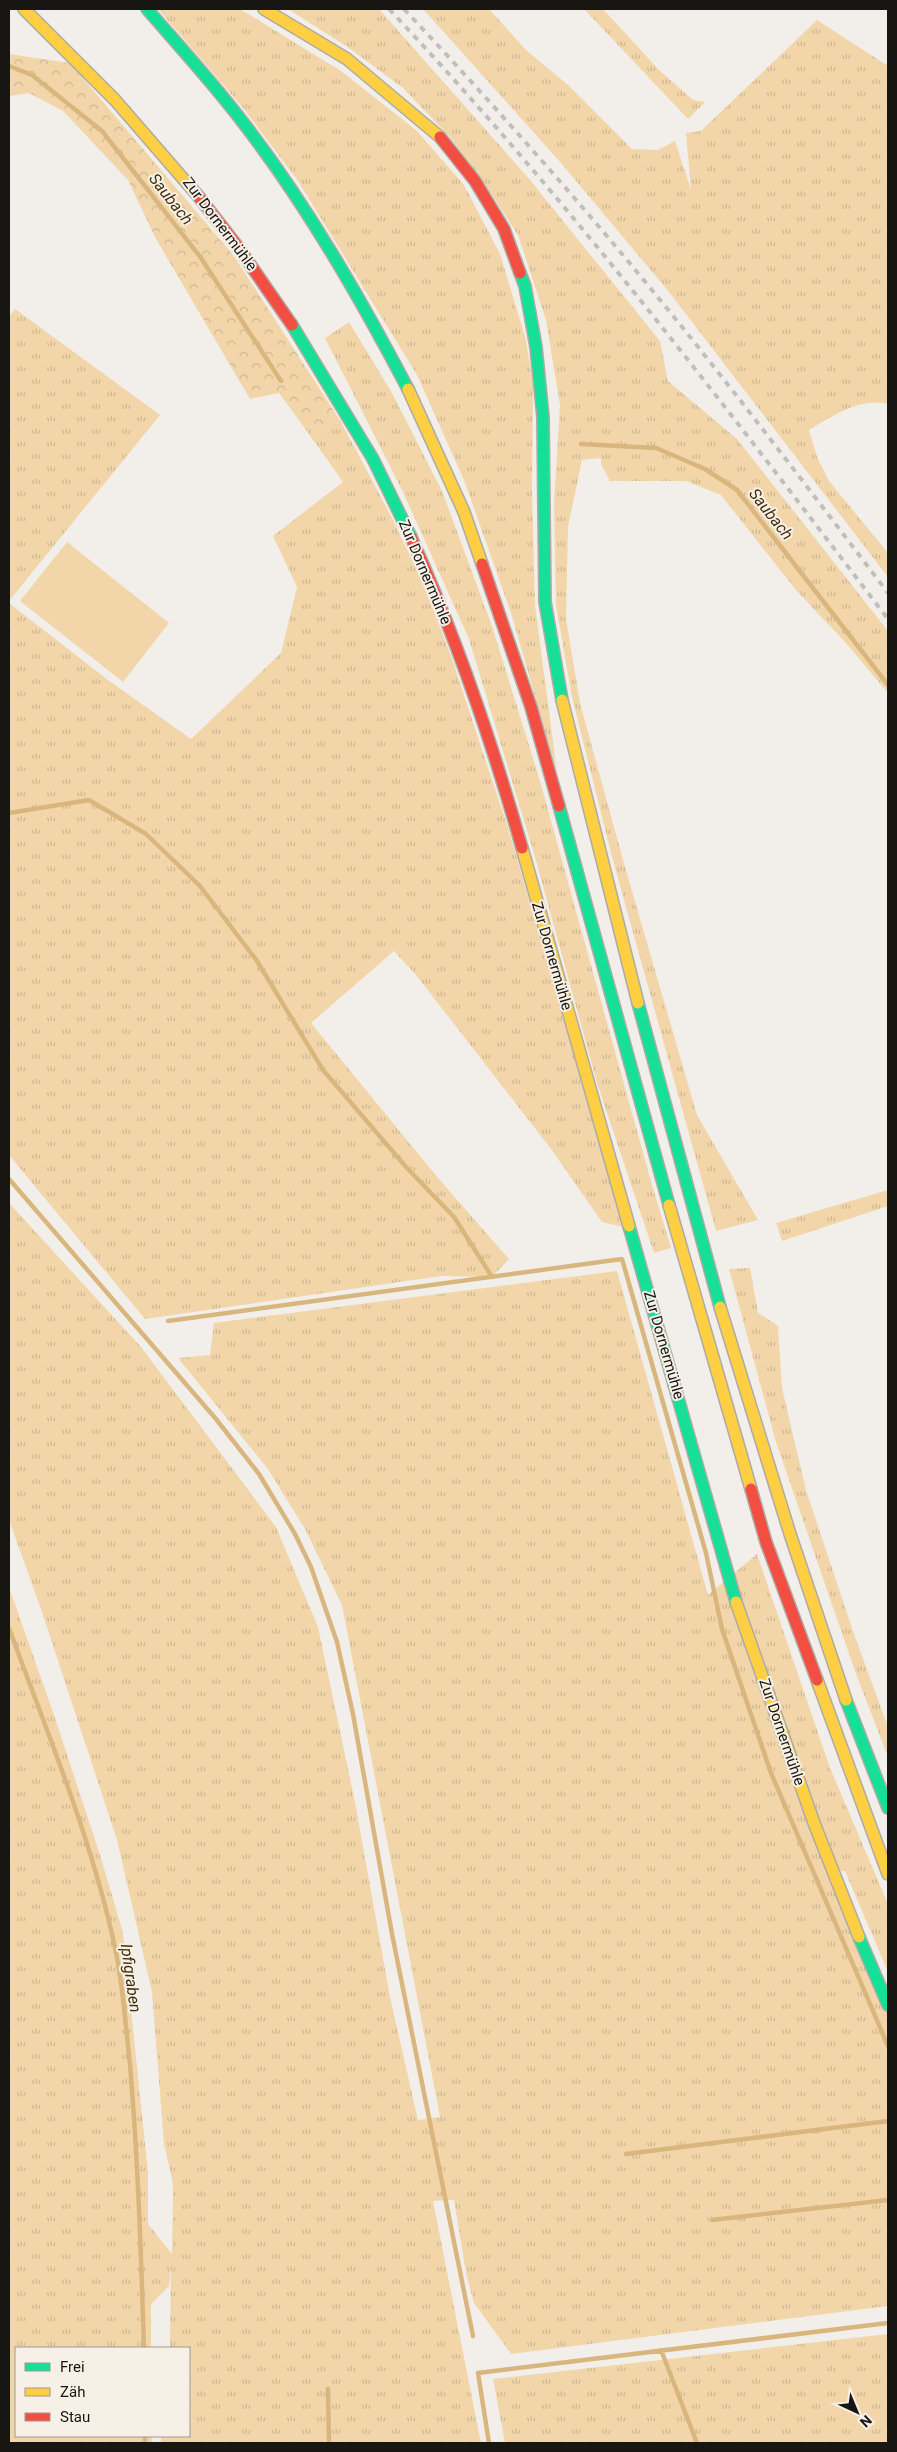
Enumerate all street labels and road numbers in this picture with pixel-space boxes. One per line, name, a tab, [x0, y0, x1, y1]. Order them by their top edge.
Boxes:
street label: Zur Dornermühle	[179, 174, 261, 274]
street label: Zur Dornermühle	[395, 517, 455, 627]
street label: Zur Dornermühle	[528, 900, 576, 1012]
street label: Zur Dornermühle	[640, 1289, 688, 1401]
street label: Zur Dornermühle	[755, 1676, 809, 1788]

